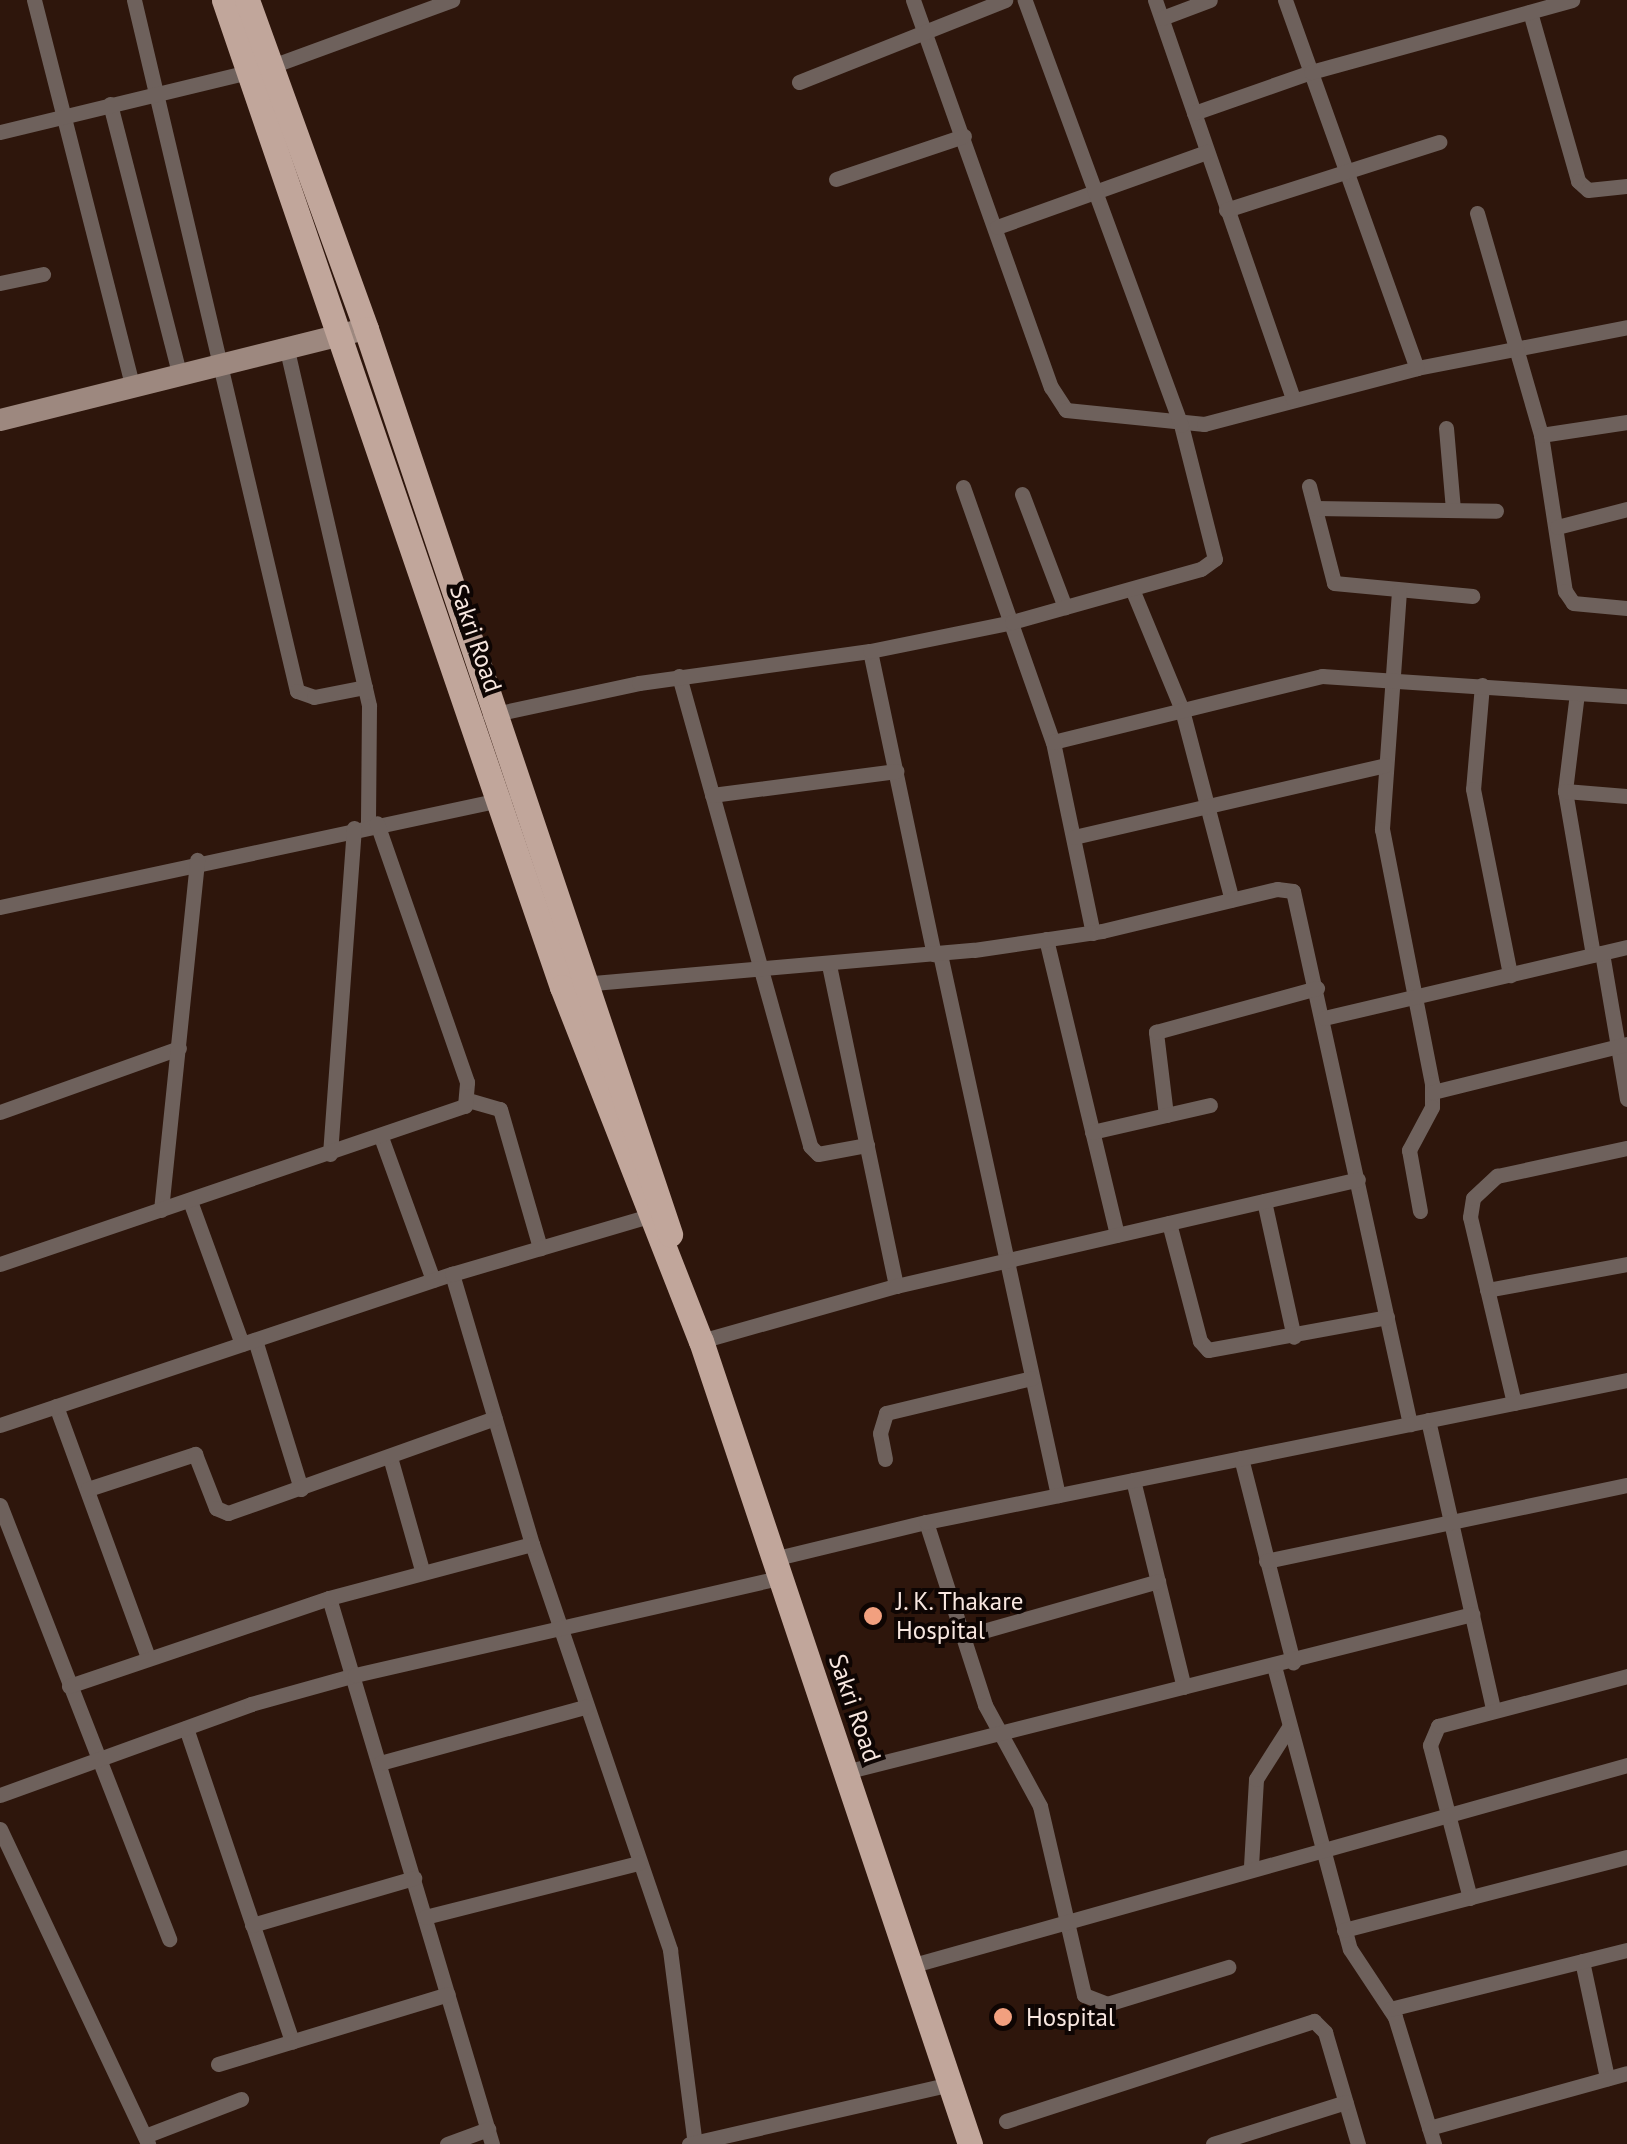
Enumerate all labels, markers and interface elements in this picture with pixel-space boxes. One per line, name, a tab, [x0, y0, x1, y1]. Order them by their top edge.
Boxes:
street label: Sakri Road	[444, 580, 508, 696]
place label: J. K. Thakare Hospital	[896, 1587, 1028, 1646]
marker: J. K. Thakare Hospital	[860, 1603, 886, 1629]
street label: Sakri Road	[823, 1650, 887, 1766]
place label: Hospital	[1026, 2002, 1115, 2032]
marker: Hospital	[990, 2004, 1016, 2030]

